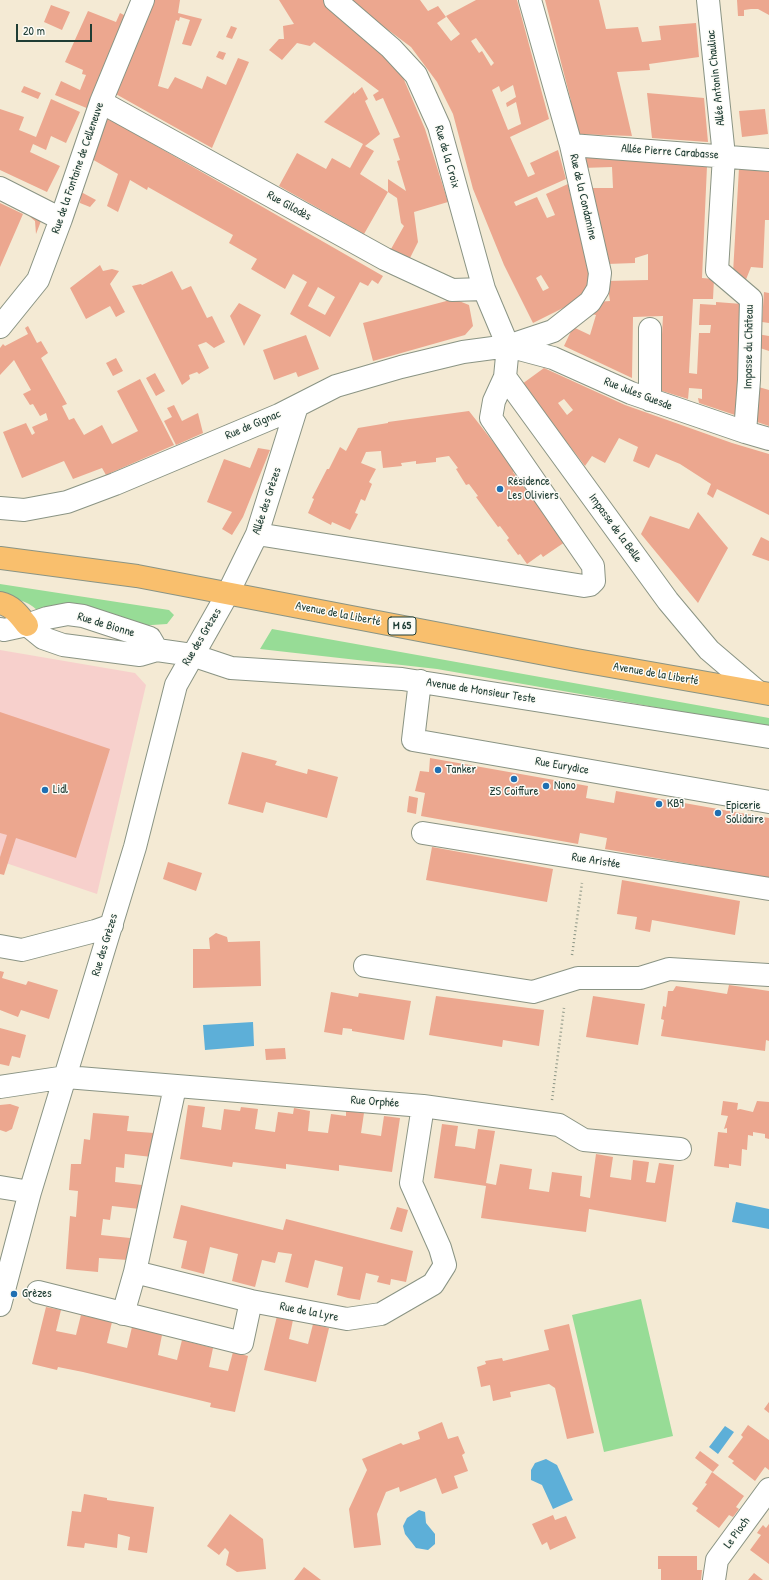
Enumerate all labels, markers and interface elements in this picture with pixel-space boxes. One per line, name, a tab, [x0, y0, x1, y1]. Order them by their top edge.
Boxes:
scale bar	[18, 16, 94, 42]
text: 20 m	[23, 22, 45, 39]
street label: Allée Antonin Chauliac	[704, 29, 728, 127]
street label: Rue de la Fontaine de Celleneuve	[49, 100, 107, 236]
street label: Rue de la Croix	[431, 124, 463, 190]
street label: Allée Pierre Carabasse	[621, 141, 719, 163]
street label: Rue de la Condamine	[566, 153, 600, 241]
street label: Rue Gilodès	[264, 188, 314, 224]
street label: Impasse du Château	[741, 305, 757, 389]
street label: Rue Jules Guesde	[602, 374, 674, 414]
street label: Rue de Gignac	[223, 407, 283, 443]
street label: Allée des Grèzes	[249, 466, 285, 536]
place label: Résidence Les Oliviers	[508, 475, 559, 503]
marker: Résidence Les Oliviers	[495, 484, 505, 494]
street label: Impasse de la Belle	[585, 491, 645, 565]
street label: Avenue de la Liberté	[294, 599, 382, 629]
street label: Rue des Grèzes	[179, 606, 225, 668]
street label: Rue de Bionne	[76, 609, 136, 641]
road number: M 65	[388, 617, 416, 635]
street label: Avenue de la Liberté	[612, 659, 700, 689]
street label: Avenue de Monsieur Teste	[425, 675, 537, 707]
street label: Rue Eurydice	[534, 754, 590, 778]
place label: Tanker	[446, 763, 476, 777]
marker: Tanker	[433, 765, 443, 775]
marker: ZS Coiffure	[509, 774, 519, 784]
place label: Nono	[554, 779, 575, 793]
marker: Nono	[541, 781, 551, 791]
place label: Lidl	[53, 783, 68, 797]
marker: Lidl	[40, 785, 50, 795]
place label: ZS Coiffure	[490, 785, 538, 799]
place label: KB9	[667, 797, 684, 811]
marker: KB9	[654, 799, 664, 809]
place label: Epicerie Solidaire	[726, 799, 764, 827]
marker: Epicerie Solidaire	[713, 808, 723, 818]
street label: Rue Aristée	[571, 850, 621, 872]
street label: Rue des Grèzes	[89, 912, 121, 978]
street label: Rue Orphée	[350, 1093, 400, 1111]
place label: Grèzes	[22, 1287, 52, 1301]
marker: Grèzes	[9, 1289, 19, 1299]
street label: Rue de la Lyre	[278, 1299, 340, 1325]
street label: Le Pioch	[721, 1515, 753, 1551]

